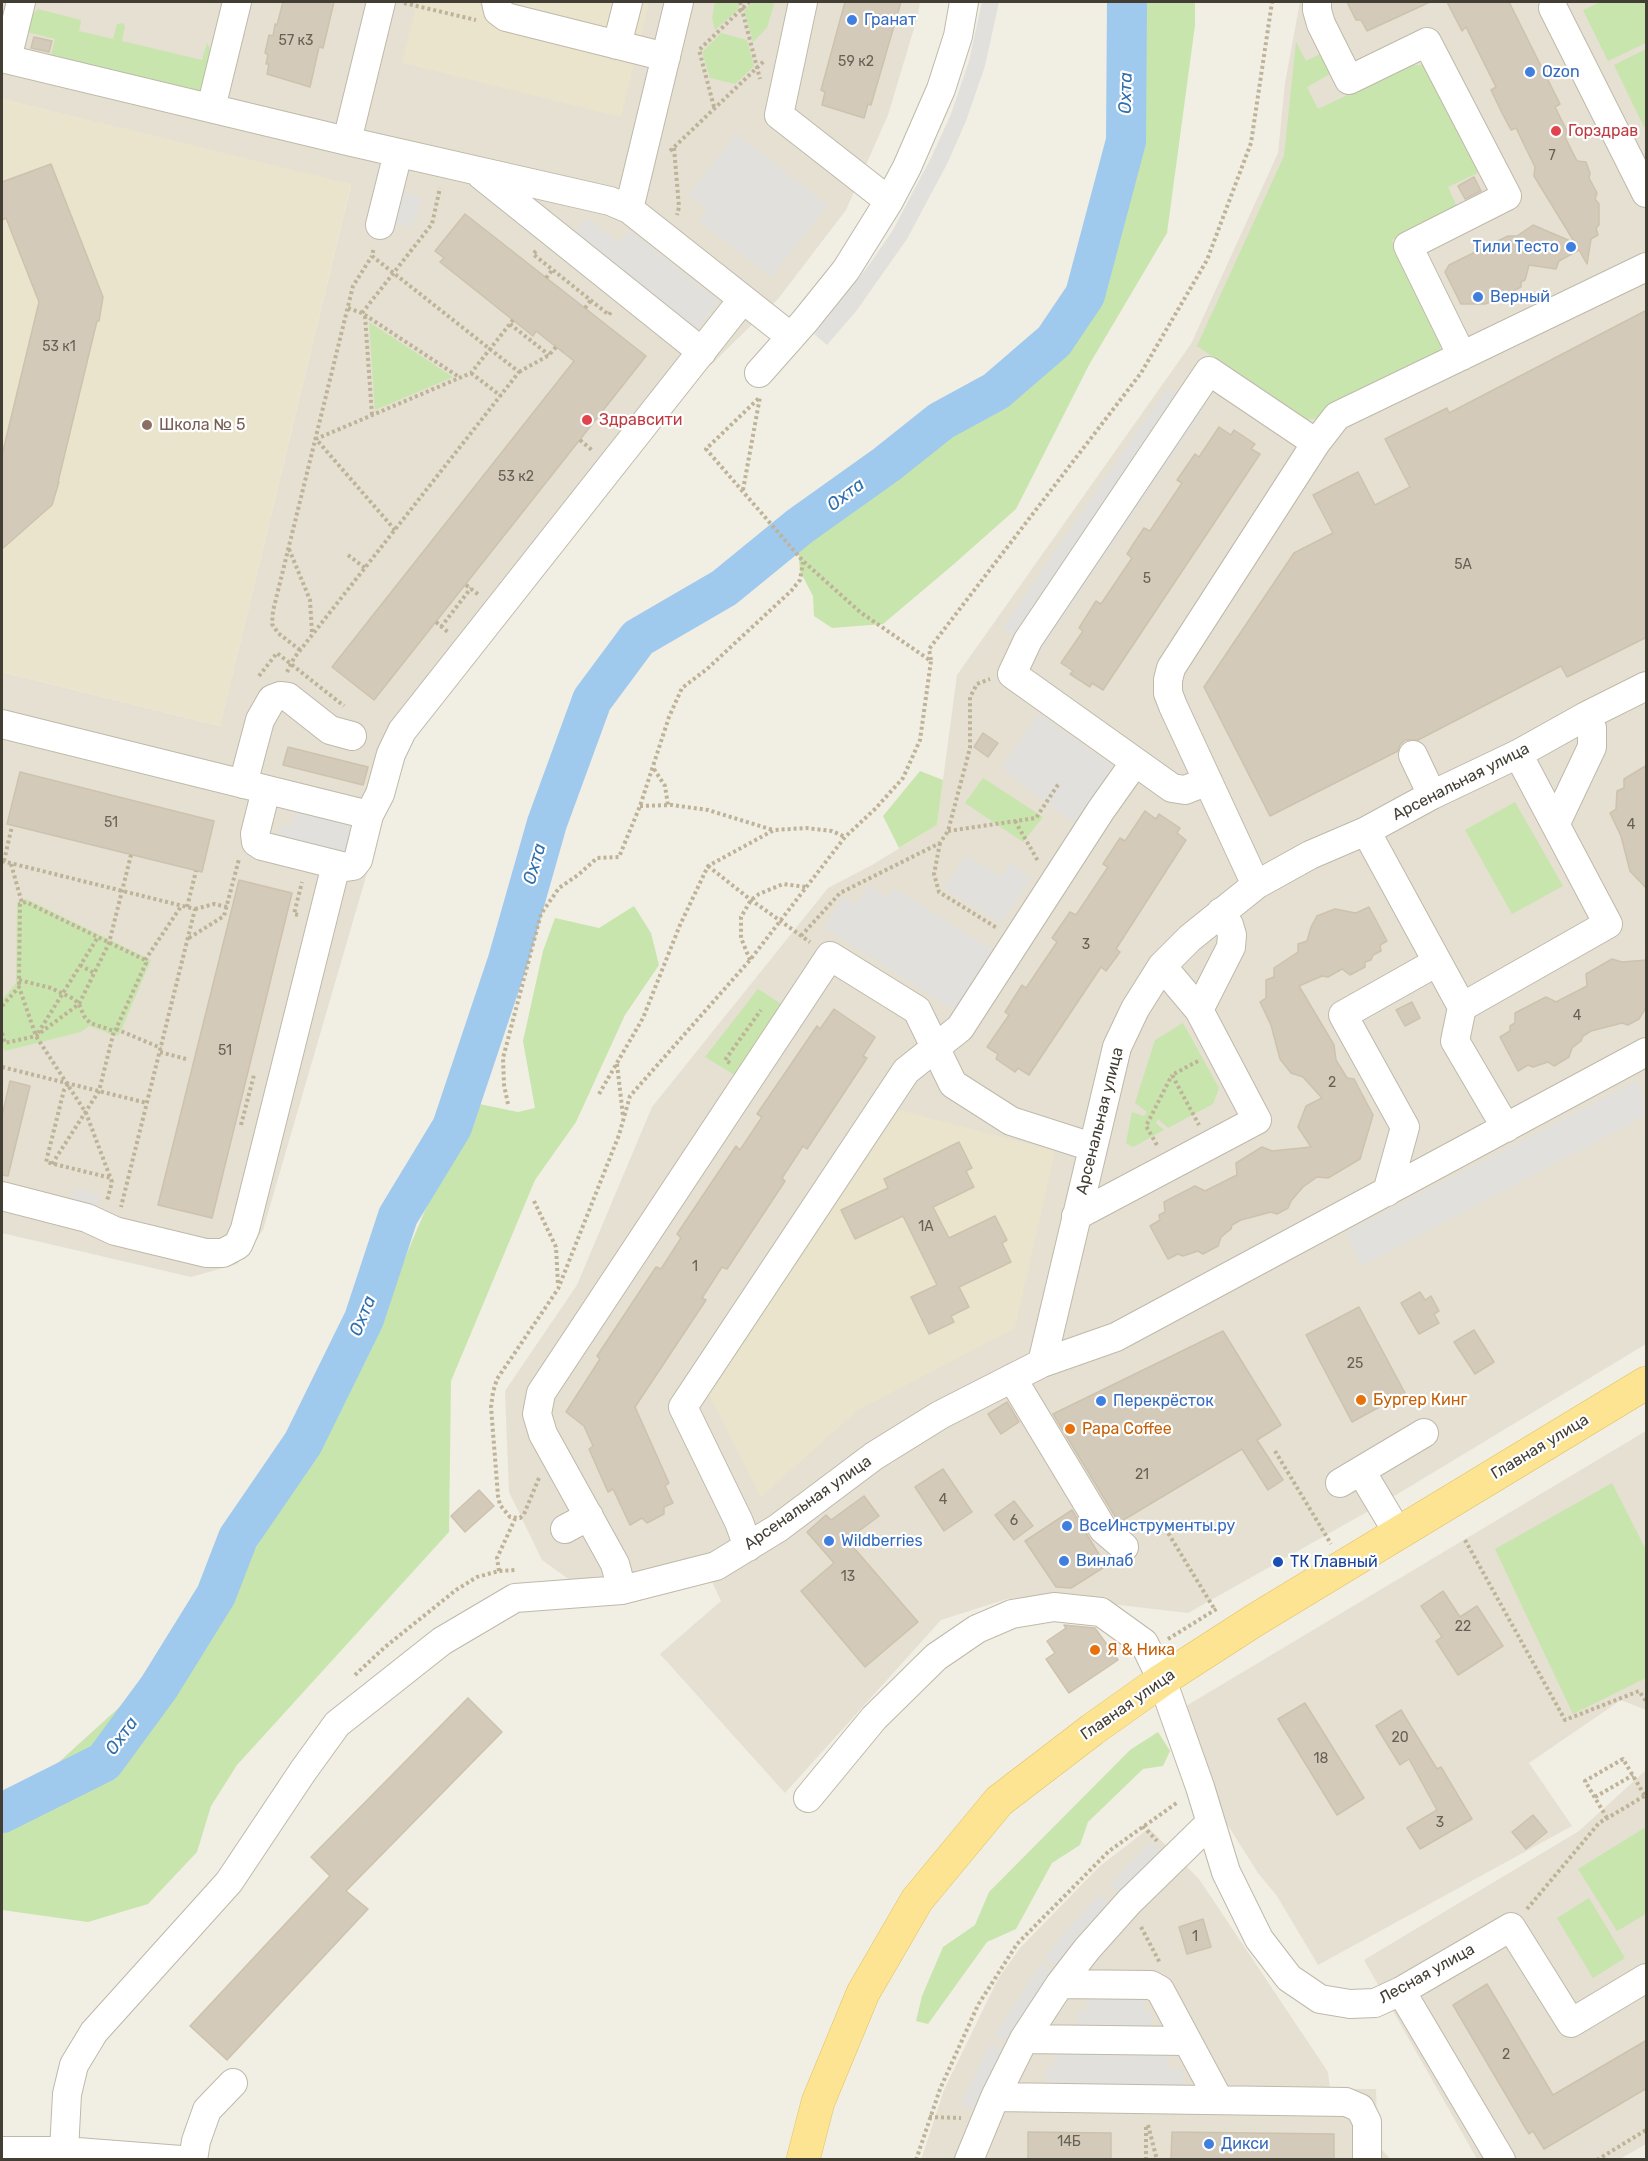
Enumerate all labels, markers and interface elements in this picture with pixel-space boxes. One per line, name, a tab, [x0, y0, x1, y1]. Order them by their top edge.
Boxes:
place label: Гранат	[864, 10, 916, 30]
marker: Гранат	[845, 13, 859, 27]
house number: 57 к3	[279, 33, 313, 49]
house number: 59 к2	[838, 54, 874, 70]
place label: Ozon	[1542, 62, 1580, 82]
marker: Ozon	[1523, 65, 1537, 79]
water label: Охта	[1115, 72, 1137, 114]
place label: Горздрав	[1568, 121, 1638, 141]
marker: Горздрав	[1549, 124, 1563, 138]
house number: 7	[1548, 148, 1556, 164]
place label: Тили Тесто	[1473, 237, 1559, 257]
marker: Тили Тесто	[1564, 240, 1578, 254]
place label: Верный	[1490, 287, 1550, 307]
marker: Верный	[1471, 290, 1485, 304]
house number: 53 к1	[42, 339, 76, 355]
place label: Здравсити	[599, 410, 682, 430]
marker: Здравсити	[580, 413, 594, 427]
place label: Школа № 5	[159, 415, 246, 435]
marker: Школа № 5	[140, 418, 154, 432]
house number: 53 к2	[498, 469, 534, 485]
water label: Охта	[823, 474, 869, 516]
house number: 5А	[1454, 557, 1472, 573]
house number: 5	[1143, 571, 1151, 587]
street label: Арсенальная улица	[1389, 739, 1533, 825]
house number: 51	[104, 815, 118, 831]
house number: 4	[1627, 817, 1635, 833]
water label: Охта	[519, 841, 551, 887]
house number: 3	[1082, 937, 1090, 953]
house number: 4	[1573, 1008, 1581, 1024]
house number: 51	[218, 1043, 232, 1059]
street label: Арсенальная улица	[1072, 1045, 1128, 1197]
house number: 2	[1328, 1075, 1336, 1091]
house number: 1А	[918, 1219, 934, 1235]
house number: 1	[692, 1259, 698, 1275]
water label: Охта	[345, 1293, 381, 1339]
house number: 25	[1347, 1356, 1363, 1372]
place label: Бургер Кинг	[1373, 1390, 1467, 1410]
place label: Перекрёсток	[1113, 1391, 1214, 1411]
marker: Бургер Кинг	[1354, 1393, 1368, 1407]
marker: Перекрёсток	[1094, 1394, 1108, 1408]
street label: Главная улица	[1488, 1410, 1592, 1484]
place label: Papa Coffee	[1082, 1419, 1172, 1439]
marker: Papa Coffee	[1063, 1422, 1077, 1436]
street label: Арсенальная улица	[741, 1452, 875, 1554]
house number: 21	[1135, 1467, 1149, 1483]
house number: 4	[939, 1492, 947, 1508]
house number: 6	[1010, 1513, 1018, 1529]
place label: ВсеИнструменты.ру	[1079, 1516, 1235, 1536]
marker: ВсеИнструменты.ру	[1060, 1519, 1074, 1533]
place label: Wildberries	[841, 1531, 923, 1551]
marker: Wildberries	[822, 1534, 836, 1548]
place label: Винлаб	[1076, 1551, 1134, 1571]
place label: ТК Главный	[1290, 1552, 1378, 1572]
marker: Винлаб	[1057, 1554, 1071, 1568]
marker: ТК Главный	[1271, 1555, 1285, 1569]
house number: 13	[841, 1569, 855, 1585]
house number: 22	[1455, 1619, 1471, 1635]
place label: Я & Ника	[1107, 1640, 1175, 1660]
marker: Я & Ника	[1088, 1643, 1102, 1657]
street label: Главная улица	[1077, 1665, 1179, 1745]
water label: Охта	[101, 1713, 143, 1759]
house number: 20	[1391, 1730, 1409, 1746]
house number: 18	[1314, 1751, 1328, 1767]
house number: 3	[1436, 1815, 1444, 1831]
house number: 1	[1192, 1929, 1198, 1945]
street label: Лесная улица	[1376, 1940, 1478, 2008]
house number: 2	[1502, 2047, 1510, 2063]
house number: 14Б	[1057, 2134, 1081, 2150]
place label: Дикси	[1221, 2134, 1269, 2154]
marker: Дикси	[1202, 2137, 1216, 2151]

